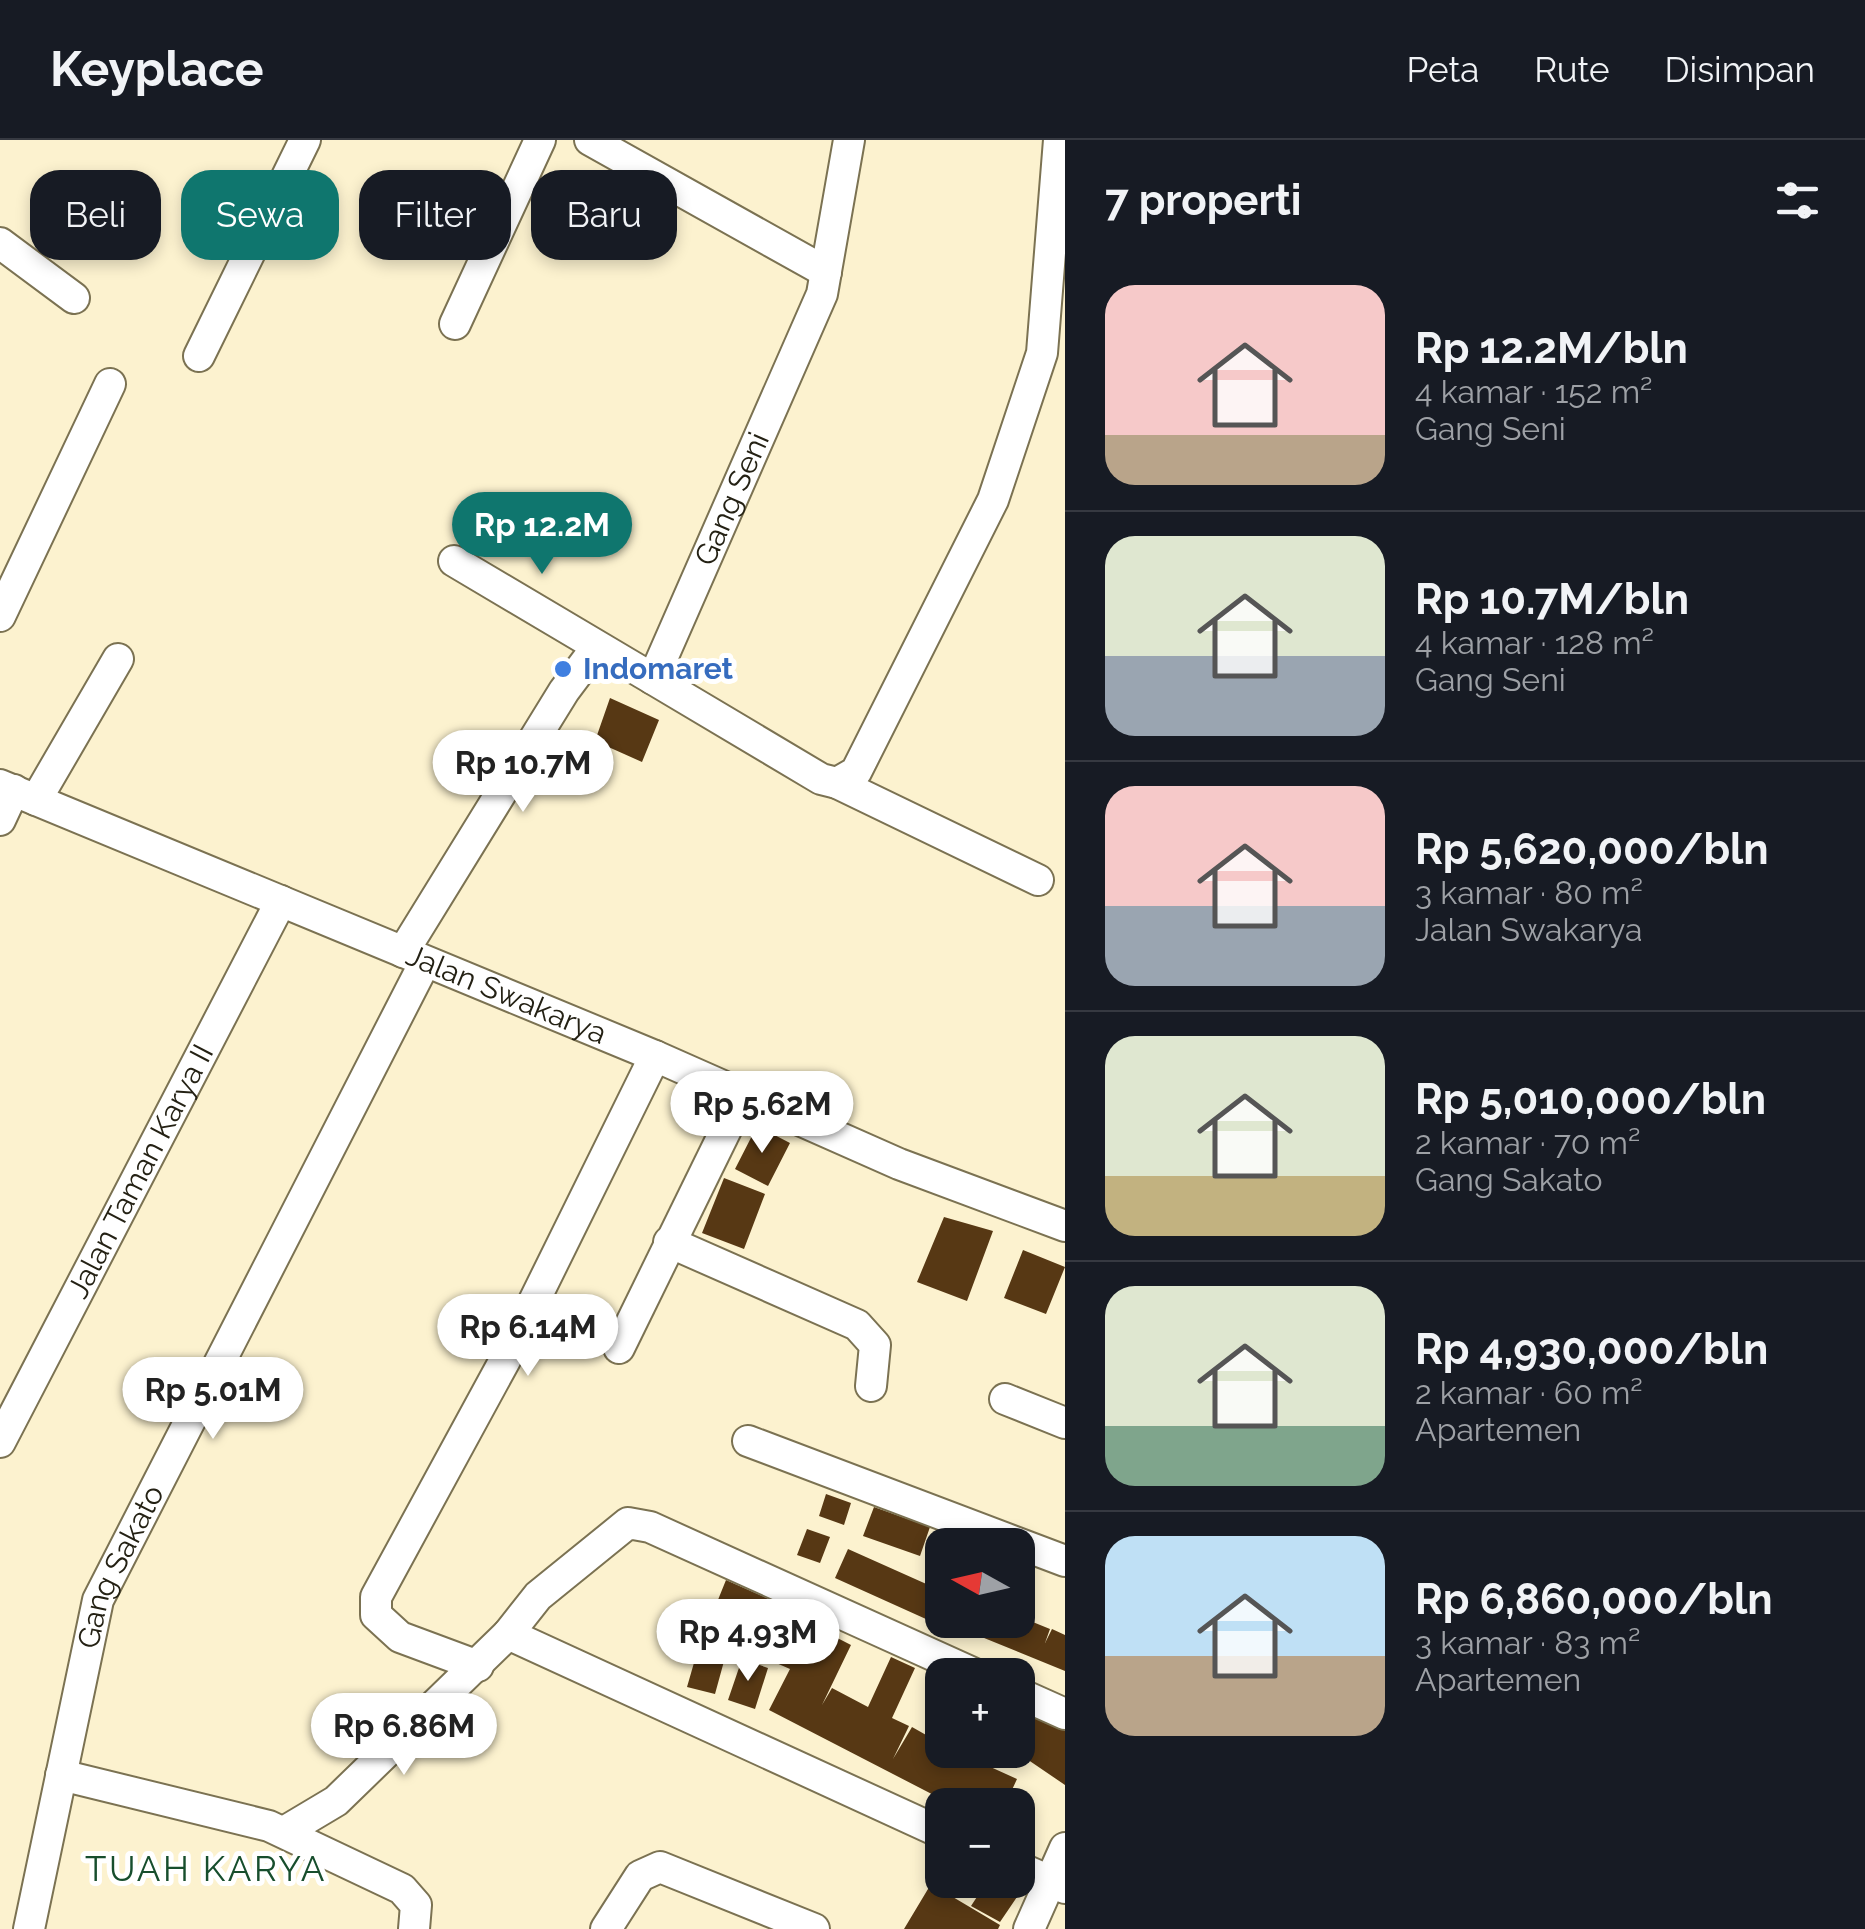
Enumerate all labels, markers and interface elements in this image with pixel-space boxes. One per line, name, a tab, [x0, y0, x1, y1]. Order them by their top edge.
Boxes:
text: Keyplace	[50, 41, 264, 97]
text: Peta	[1407, 49, 1479, 90]
text: Rute	[1534, 49, 1610, 90]
text: Disimpan	[1665, 49, 1815, 90]
chip: Beli	[30, 170, 161, 260]
chip: Sewa	[181, 170, 339, 260]
chip: Filter	[359, 170, 511, 260]
chip: Baru	[531, 170, 677, 260]
icon: filters	[1770, 173, 1825, 228]
text: 7 properti	[1105, 176, 1302, 225]
text: Rp 12.2M/bln	[1415, 324, 1688, 373]
icon: home	[1185, 325, 1305, 445]
text: 4 kamar · 152 m²	[1415, 373, 1652, 410]
text: Gang Seni	[1415, 410, 1566, 447]
street label: Gang Seni	[687, 427, 776, 571]
pin: Rp 12.2M	[439, 492, 645, 577]
text: Rp 12.2M	[474, 506, 610, 543]
text: Rp 10.7M/bln	[1415, 575, 1689, 624]
icon: home	[1185, 576, 1305, 696]
text: 4 kamar · 128 m²	[1415, 624, 1654, 661]
place label: Indomaret	[583, 651, 734, 686]
marker: Indomaret	[552, 658, 574, 680]
text: Gang Seni	[1415, 661, 1566, 698]
pin: Rp 10.7M	[420, 730, 626, 815]
text: Rp 10.7M	[455, 744, 591, 781]
text: Rp 5,620,000/bln	[1415, 825, 1769, 874]
icon: home	[1185, 826, 1305, 946]
text: 3 kamar · 80 m²	[1415, 874, 1643, 911]
text: Jalan Swakarya	[1415, 911, 1642, 948]
street label: Jalan Swakarya	[401, 937, 612, 1051]
street label: Jalan Taman Karya II	[60, 1038, 220, 1304]
pin: Rp 5.62M	[659, 1071, 865, 1156]
text: Rp 5,010,000/bln	[1415, 1075, 1766, 1124]
icon: home	[1185, 1076, 1305, 1196]
text: Rp 5.62M	[692, 1085, 832, 1122]
text: 2 kamar · 70 m²	[1415, 1124, 1640, 1161]
text: Gang Sakato	[1415, 1161, 1603, 1198]
pin: Rp 6.14M	[425, 1294, 631, 1379]
text: Rp 6.14M	[459, 1308, 597, 1345]
text: Rp 4,930,000/bln	[1415, 1325, 1768, 1374]
icon: home	[1185, 1326, 1305, 1446]
pin: Rp 5.01M	[110, 1357, 316, 1442]
text: Rp 5.01M	[144, 1371, 282, 1408]
text: 2 kamar · 60 m²	[1415, 1374, 1643, 1411]
text: Apartemen	[1415, 1411, 1581, 1448]
street label: Gang Sakato	[70, 1479, 171, 1652]
north arrow	[925, 1528, 1035, 1638]
map controls	[925, 1528, 1035, 1898]
text: Rp 6,860,000/bln	[1415, 1575, 1773, 1624]
icon: home	[1185, 1576, 1305, 1696]
pin: Rp 4.93M	[645, 1599, 851, 1684]
text: Rp 4.93M	[679, 1613, 817, 1650]
text: 3 kamar · 83 m²	[1415, 1624, 1640, 1661]
button: +	[925, 1658, 1035, 1768]
text: Apartemen	[1415, 1661, 1581, 1698]
pin: Rp 6.86M	[301, 1693, 507, 1778]
text: Rp 6.86M	[333, 1707, 475, 1744]
button: −	[925, 1788, 1035, 1898]
district label: TUAH KARYA	[85, 1848, 327, 1889]

